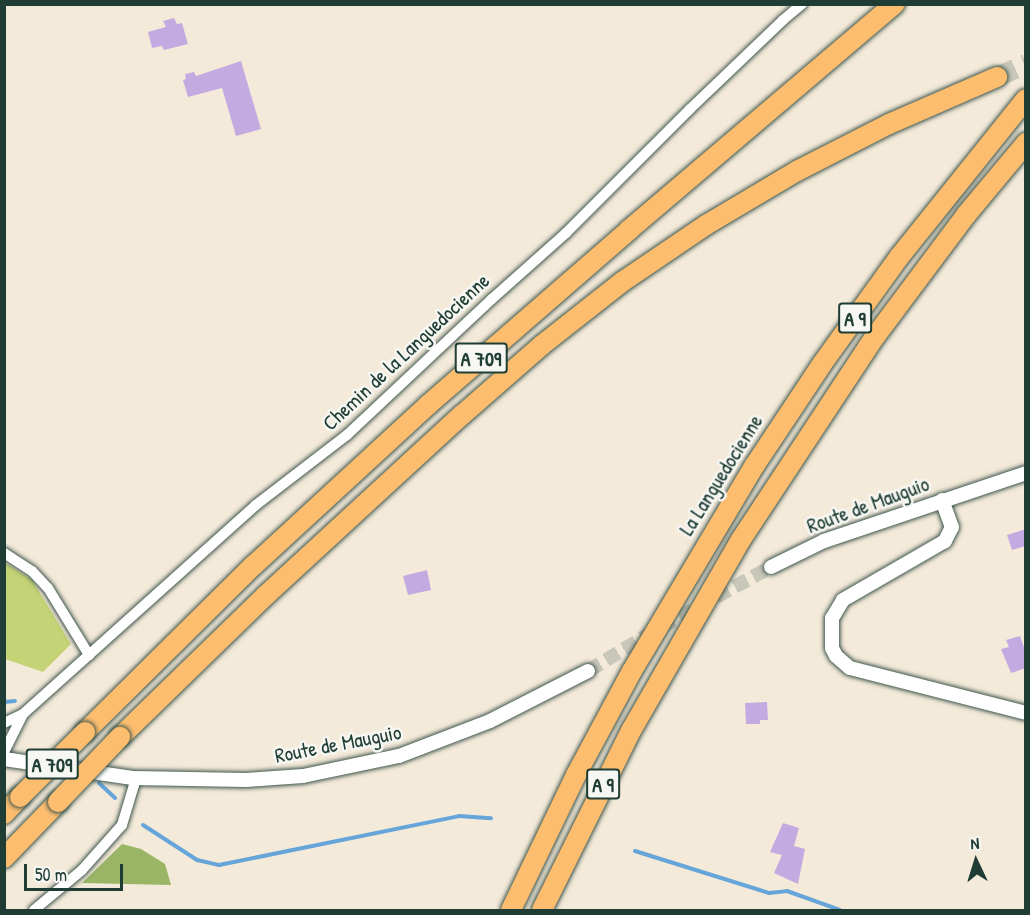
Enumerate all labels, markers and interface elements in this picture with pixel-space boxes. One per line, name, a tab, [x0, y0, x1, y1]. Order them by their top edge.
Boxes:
street label: Chemin de la Languedocienne	[317, 268, 495, 436]
road number: A 9	[837, 301, 873, 335]
road number: A 709	[454, 341, 508, 375]
street label: La Languedocienne	[674, 410, 768, 540]
street label: Route de Mauguio	[803, 471, 933, 539]
street label: Route de Mauguio	[273, 719, 403, 769]
road number: A 709	[25, 747, 79, 781]
road number: A 9	[585, 767, 621, 801]
north arrow	[946, 831, 1006, 891]
text: N	[970, 832, 980, 854]
scale bar	[27, 852, 126, 890]
text: 50 m	[35, 862, 67, 887]

